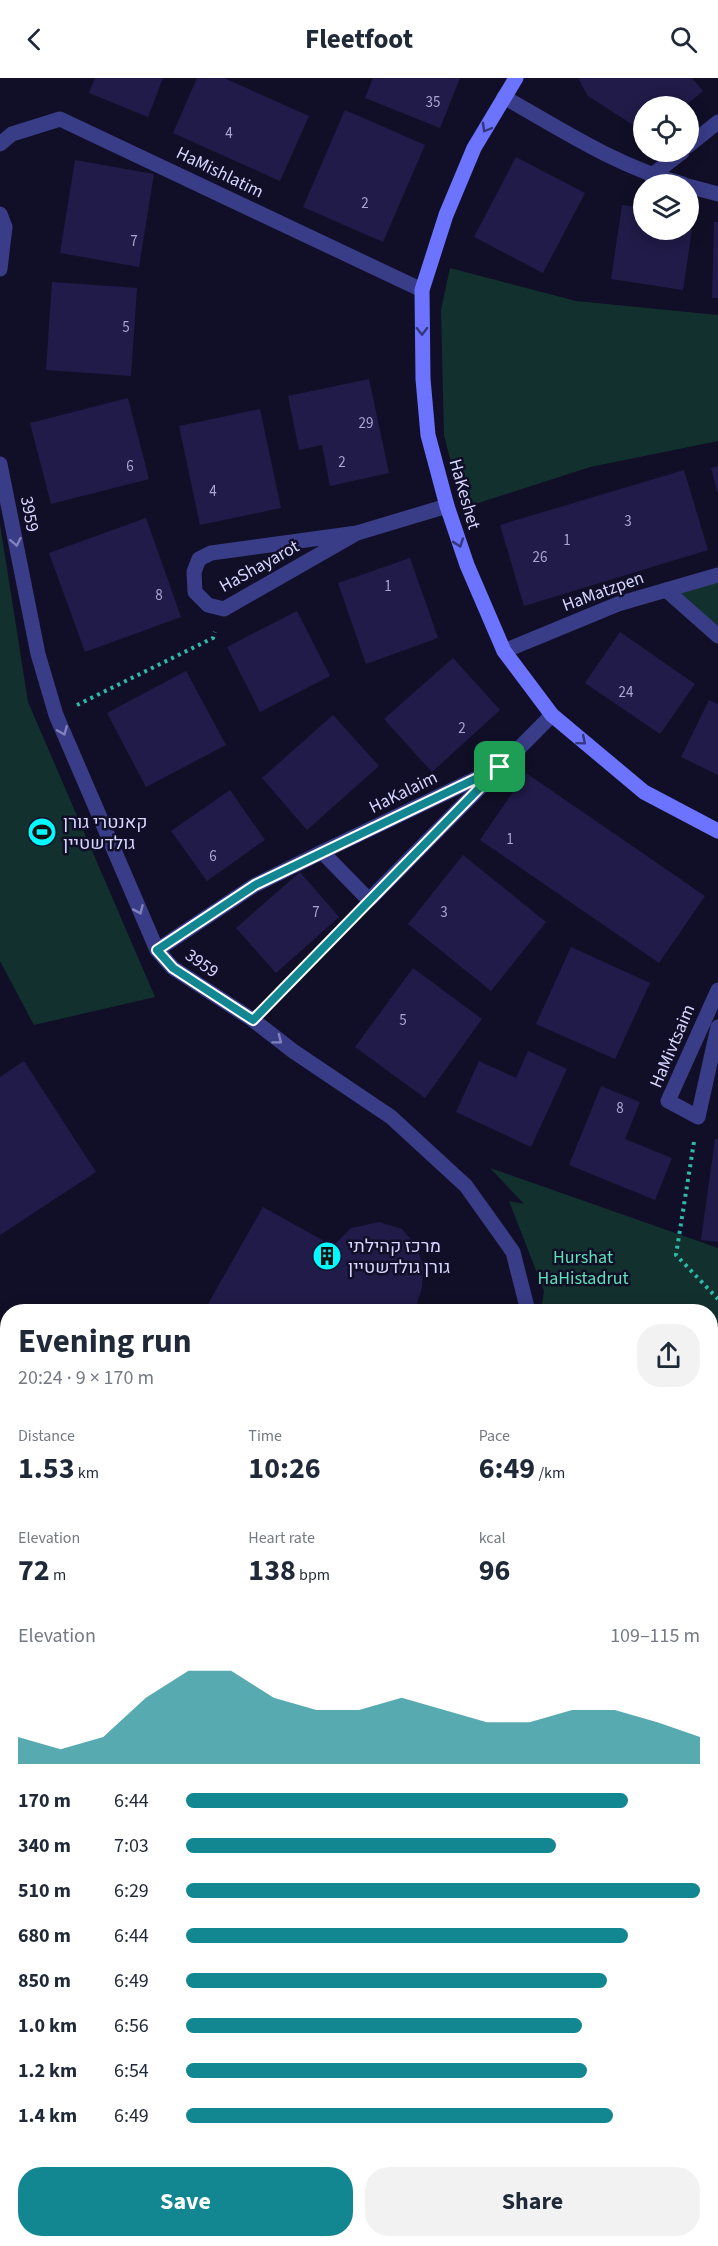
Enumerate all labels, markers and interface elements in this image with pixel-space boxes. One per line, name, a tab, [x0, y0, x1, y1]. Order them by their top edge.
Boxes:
text: Fleetfoot	[305, 20, 413, 59]
icon: back	[18, 23, 51, 56]
icon: search	[667, 23, 700, 56]
house number: 35	[426, 92, 440, 113]
map controls	[633, 96, 699, 240]
button: locate	[633, 96, 699, 162]
one-way arrow	[482, 122, 493, 132]
house number: 4	[225, 123, 233, 144]
street label: HaMishlatim	[172, 140, 268, 204]
button: layers	[633, 174, 699, 240]
house number: 2	[361, 193, 369, 214]
house number: 7	[130, 231, 138, 252]
house number: 5	[122, 317, 130, 338]
one-way arrow	[416, 327, 429, 336]
house number: 29	[359, 413, 373, 434]
house number: 2	[338, 452, 346, 473]
house number: 6	[126, 456, 134, 477]
street label: HaKeshet	[443, 456, 486, 532]
house number: 4	[209, 481, 217, 502]
street label: 3959	[14, 494, 45, 534]
house number: 3	[624, 511, 632, 532]
house number: 1	[563, 530, 571, 551]
street label: HaShayarot	[215, 534, 304, 599]
one-way arrow	[8, 537, 21, 547]
one-way arrow	[452, 537, 464, 548]
house number: 26	[533, 547, 547, 568]
street label: HaMatzpen	[559, 565, 647, 618]
house number: 1	[384, 576, 392, 597]
house number: 8	[155, 585, 163, 606]
house number: 24	[619, 682, 634, 703]
house number: 2	[458, 718, 466, 739]
one-way arrow	[56, 724, 68, 735]
one-way arrow	[575, 733, 586, 744]
pin	[474, 741, 525, 792]
icon: arrive	[483, 750, 516, 783]
street label: HaKalaim	[365, 765, 442, 820]
place label: קאנטרי גורן גולדשטיין	[63, 810, 148, 856]
sports icon: קאנטרי גורן גולדשטיין	[26, 816, 58, 848]
house number: 1	[506, 829, 514, 850]
house number: 6	[209, 846, 217, 867]
house number: 7	[312, 902, 320, 923]
house number: 3	[440, 902, 448, 923]
one-way arrow	[132, 904, 144, 915]
street label: 3959	[180, 943, 224, 984]
street label: HaMivtsaim	[644, 1001, 701, 1092]
house number: 5	[399, 1010, 407, 1031]
one-way arrow	[271, 1032, 282, 1043]
house number: 8	[616, 1098, 624, 1119]
place label: מרכז קהילתי גורן גולדשטיין	[348, 1234, 450, 1280]
building icon: מרכז קהילתי גורן גולדשטיין	[311, 1240, 343, 1272]
park label: Hurshat HaHistadrut	[537, 1245, 629, 1291]
text: Evening run	[18, 1318, 192, 1365]
button: share	[637, 1324, 700, 1387]
text: 20:24 · 9 × 170 m	[18, 1364, 154, 1392]
text: Distance	[18, 1425, 75, 1447]
text: Time	[248, 1425, 282, 1447]
text: Pace	[479, 1425, 510, 1447]
text: 1.53	[18, 1447, 75, 1490]
text: 10:26	[248, 1447, 321, 1490]
text: 6:49	[479, 1447, 535, 1490]
text: km	[75, 1462, 99, 1484]
text: /km	[535, 1462, 565, 1484]
text: Elevation	[18, 1527, 80, 1549]
text: Heart rate	[248, 1527, 315, 1549]
text: kcal	[479, 1527, 506, 1549]
text: 72	[18, 1549, 50, 1592]
text: 138	[248, 1549, 296, 1592]
text: 96	[479, 1549, 510, 1592]
text: m	[50, 1564, 66, 1586]
text: bpm	[296, 1564, 330, 1586]
text: Elevation	[18, 1622, 96, 1650]
text: 109–115 m	[610, 1622, 700, 1650]
text: 170 m	[18, 1787, 71, 1815]
text: 6:44	[114, 1787, 149, 1815]
text: 340 m	[18, 1832, 71, 1860]
text: 7:03	[114, 1832, 149, 1860]
text: 510 m	[18, 1877, 71, 1905]
text: 6:29	[114, 1877, 149, 1905]
text: 680 m	[18, 1922, 71, 1950]
text: 6:44	[114, 1922, 149, 1950]
text: 850 m	[18, 1967, 71, 1995]
text: 6:49	[114, 1967, 149, 1995]
text: 1.0 km	[18, 2012, 77, 2040]
text: 6:56	[114, 2012, 149, 2040]
text: 1.2 km	[18, 2057, 77, 2085]
text: 6:54	[114, 2057, 149, 2085]
text: 1.4 km	[18, 2102, 77, 2130]
text: 6:49	[114, 2102, 149, 2130]
button: Save	[18, 2167, 353, 2236]
button: Share	[365, 2167, 700, 2236]

